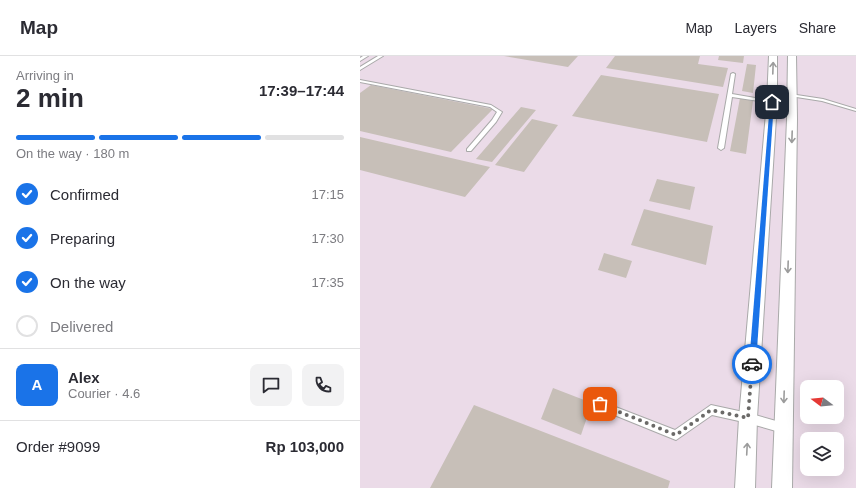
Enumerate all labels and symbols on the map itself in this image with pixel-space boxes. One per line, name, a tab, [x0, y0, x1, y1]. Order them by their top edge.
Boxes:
one-way arrow	[769, 62, 777, 75]
pin	[755, 85, 789, 119]
one-way arrow	[788, 130, 795, 143]
one-way arrow	[784, 260, 792, 273]
courier	[732, 344, 772, 384]
north arrow	[800, 380, 844, 424]
pin	[583, 387, 617, 421]
one-way arrow	[780, 390, 788, 403]
one-way arrow	[743, 443, 750, 456]

